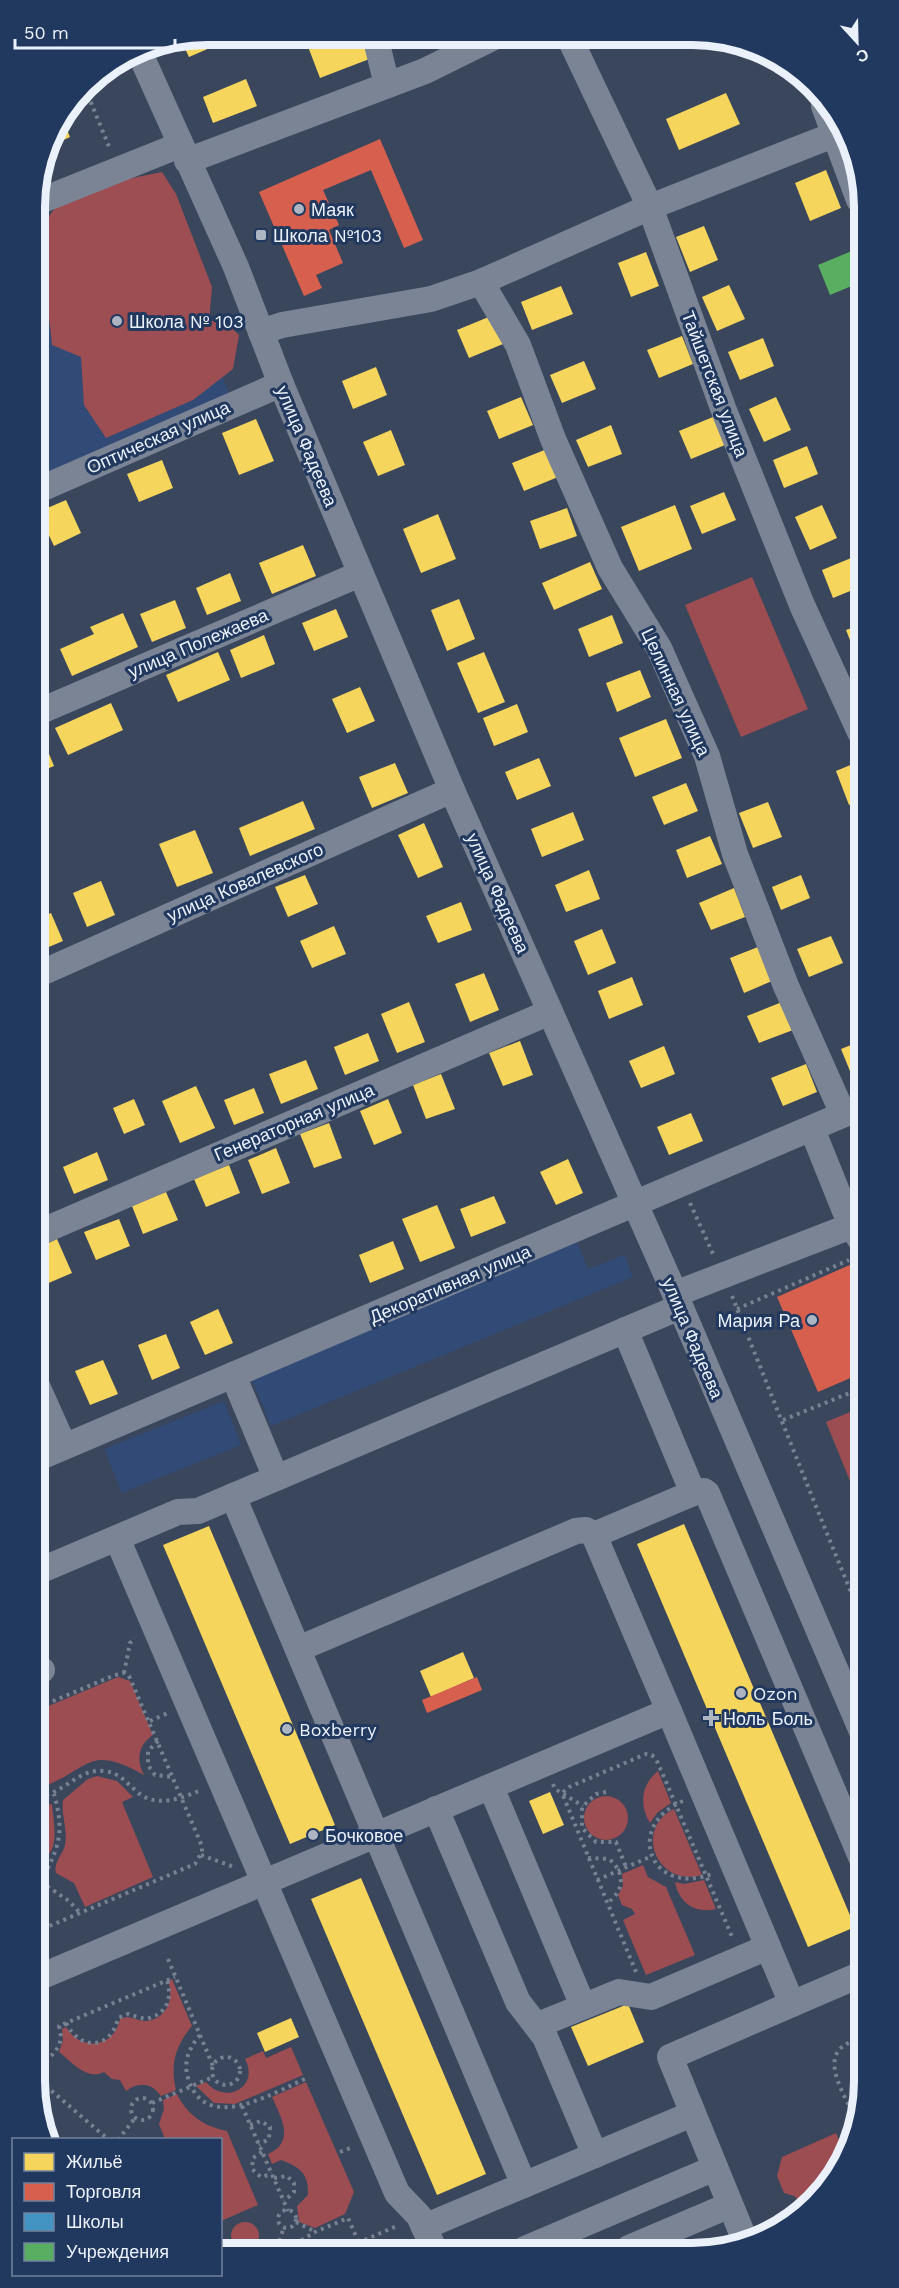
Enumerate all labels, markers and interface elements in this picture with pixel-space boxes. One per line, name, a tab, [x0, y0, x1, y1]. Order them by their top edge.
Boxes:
scale bar	[15, 12, 176, 50]
north arrow	[827, 12, 887, 72]
text: 50 m	[24, 22, 69, 43]
text: С	[853, 44, 871, 67]
place label: Маяк	[311, 199, 354, 220]
marker: Маяк	[292, 202, 306, 216]
place label: Школа №103	[273, 225, 382, 246]
marker: Школа №103	[254, 228, 268, 242]
street label: Тайшетская улица	[677, 308, 753, 461]
place label: Школа № 103	[129, 311, 244, 332]
marker: Школа № 103	[110, 314, 124, 328]
street label: улица Фадеева	[272, 382, 342, 510]
street label: Оптическая улица	[83, 396, 234, 478]
street label: улица Полежаева	[125, 604, 272, 682]
street label: Целинная улица	[637, 625, 715, 760]
street label: улица Фадеева	[462, 830, 534, 957]
street label: улица Ковалевского	[164, 838, 326, 926]
street label: Генераторная улица	[211, 1078, 378, 1165]
street label: Декоративная улица	[366, 1240, 535, 1327]
street label: улица Фадеева	[658, 1274, 728, 1402]
place label: Мария Ра	[717, 1310, 801, 1331]
marker: Мария Ра	[805, 1313, 819, 1327]
place label: Ozon	[753, 1683, 798, 1704]
marker: Ozon	[734, 1686, 748, 1700]
place label: Ноль Боль	[723, 1708, 813, 1729]
marker: Ноль Боль	[704, 1711, 718, 1725]
place label: Boxberry	[299, 1719, 377, 1740]
marker: Boxberry	[280, 1722, 294, 1736]
place label: Бочковое	[325, 1825, 403, 1846]
marker: Бочковое	[306, 1828, 320, 1842]
legend	[12, 2138, 222, 2276]
text: Жильё	[66, 2151, 123, 2172]
text: Торговля	[66, 2181, 141, 2202]
text: Школы	[66, 2211, 124, 2232]
text: Учреждения	[66, 2241, 169, 2262]

